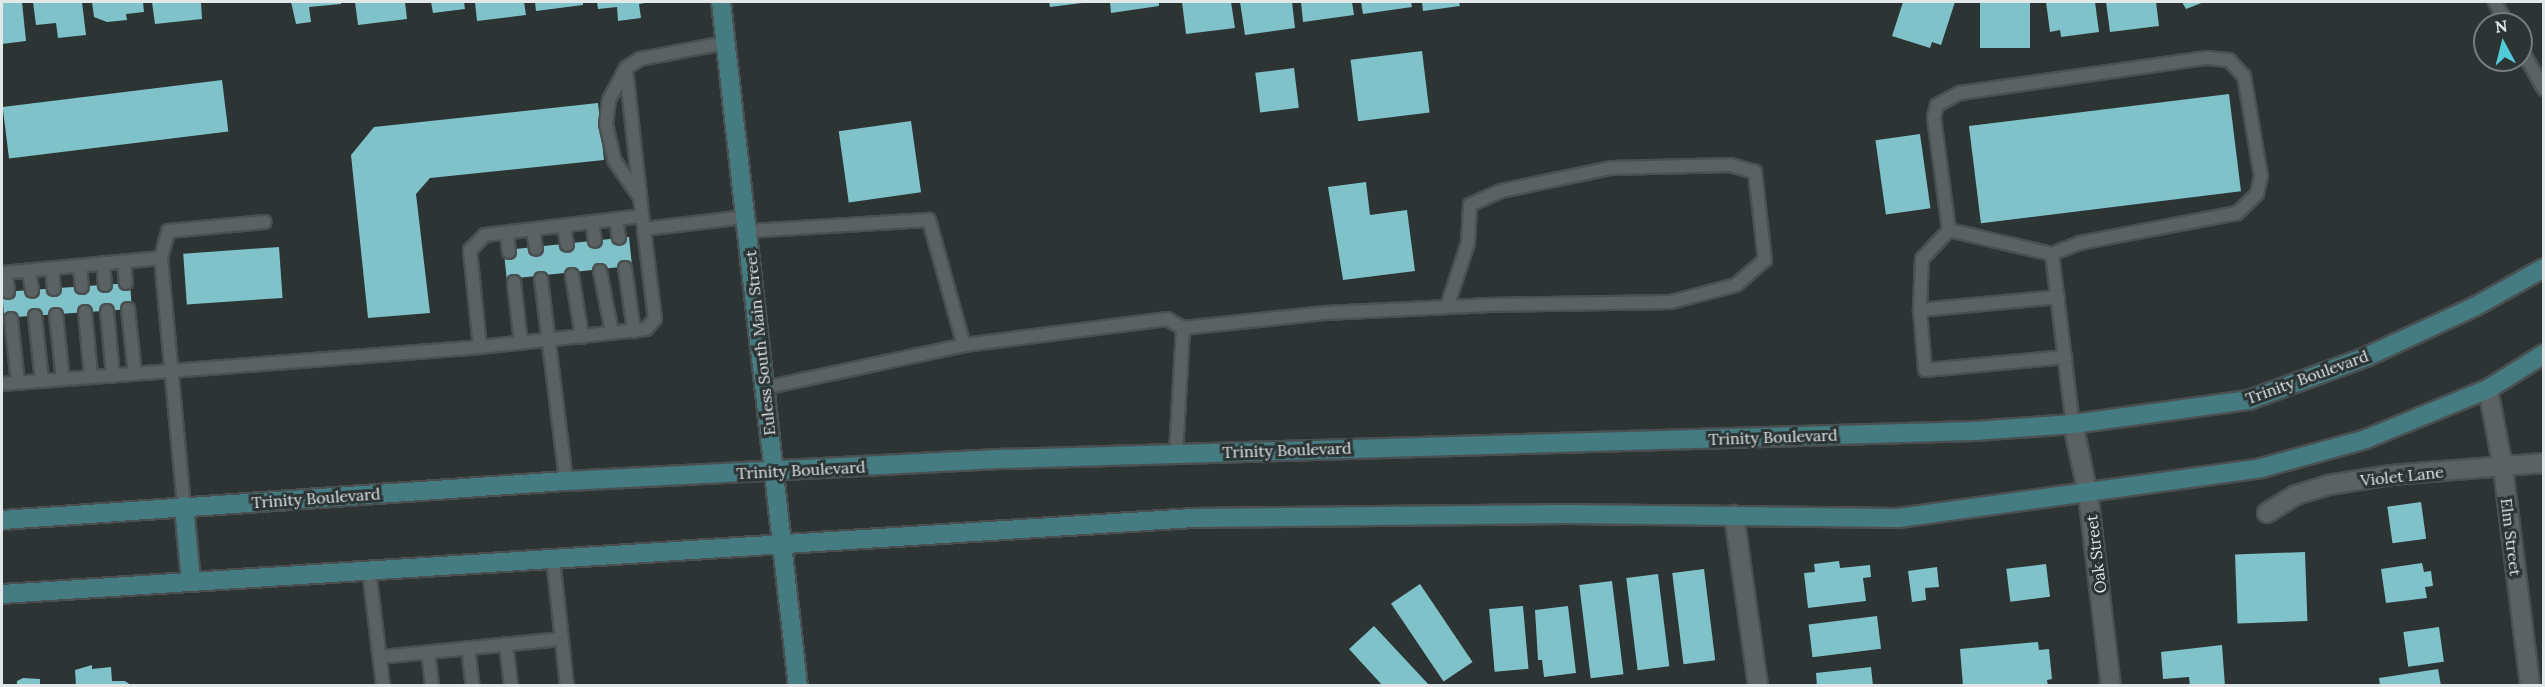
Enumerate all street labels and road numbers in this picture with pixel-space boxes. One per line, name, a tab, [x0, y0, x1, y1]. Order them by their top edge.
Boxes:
street label: Euless South Main Street	[741, 249, 779, 437]
street label: Trinity Boulevard	[2243, 346, 2371, 408]
street label: Trinity Boulevard	[1708, 425, 1838, 449]
street label: Trinity Boulevard	[1222, 438, 1352, 462]
street label: Trinity Boulevard	[736, 457, 866, 483]
street label: Violet Lane	[2359, 462, 2445, 490]
street label: Trinity Boulevard	[251, 484, 381, 512]
street label: Elm Street	[2497, 497, 2525, 577]
street label: Oak Street	[2082, 514, 2110, 594]

